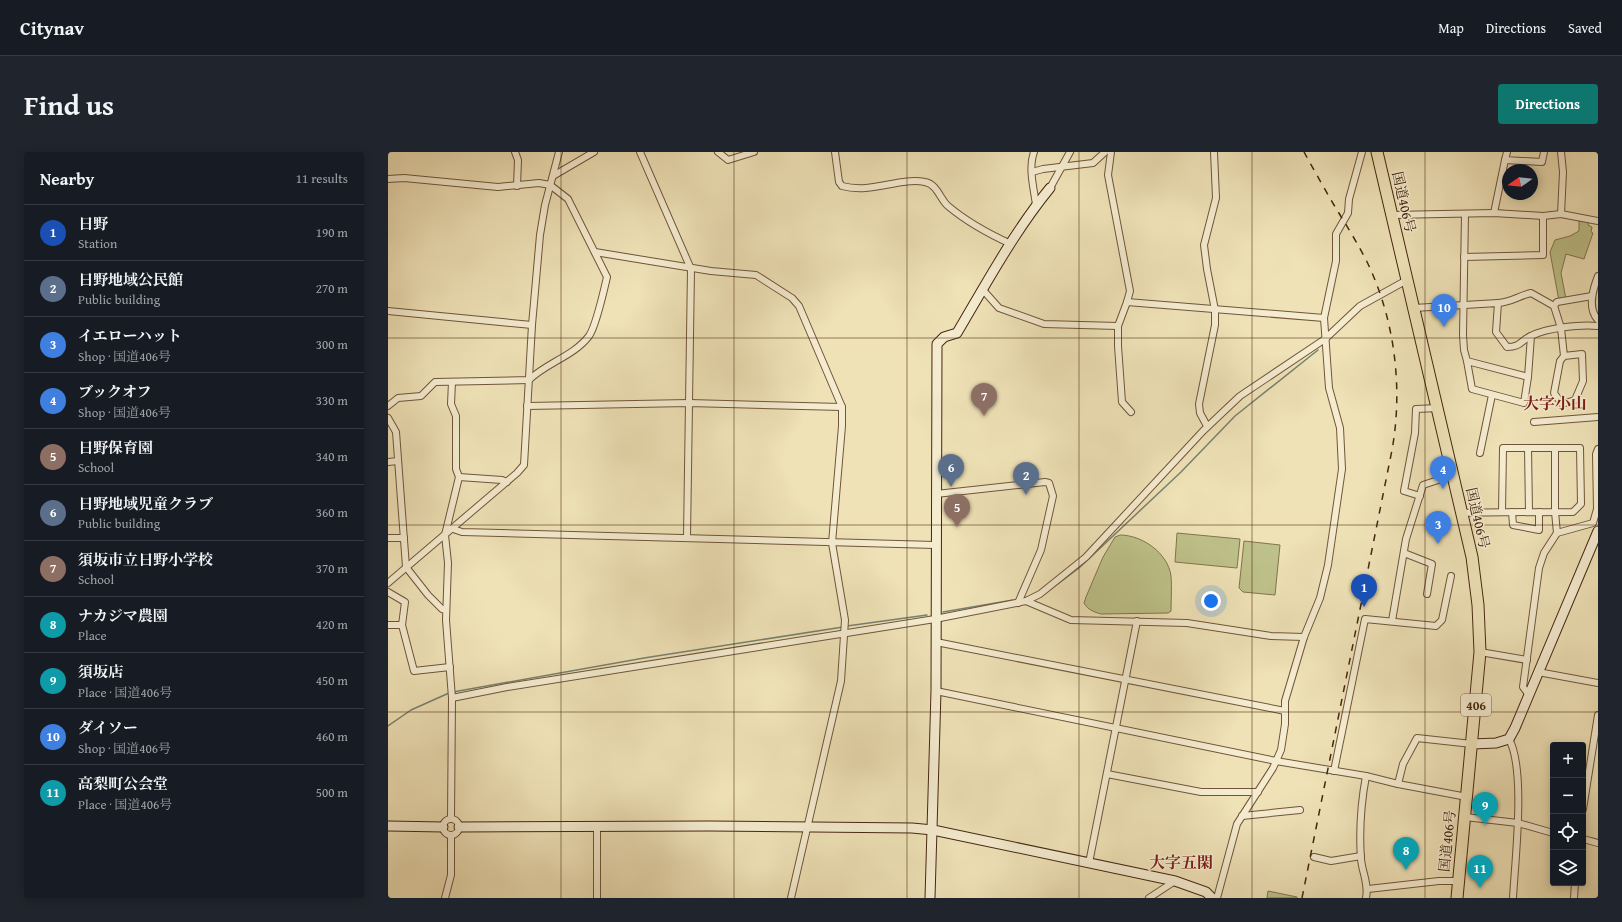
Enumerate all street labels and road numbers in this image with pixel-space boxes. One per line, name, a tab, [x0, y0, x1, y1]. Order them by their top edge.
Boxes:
street label: 国道406号	[1387, 169, 1421, 235]
street label: 国道406号	[1461, 485, 1495, 551]
road number: 406	[1461, 694, 1491, 716]
street label: 国道406号	[1434, 809, 1460, 873]

